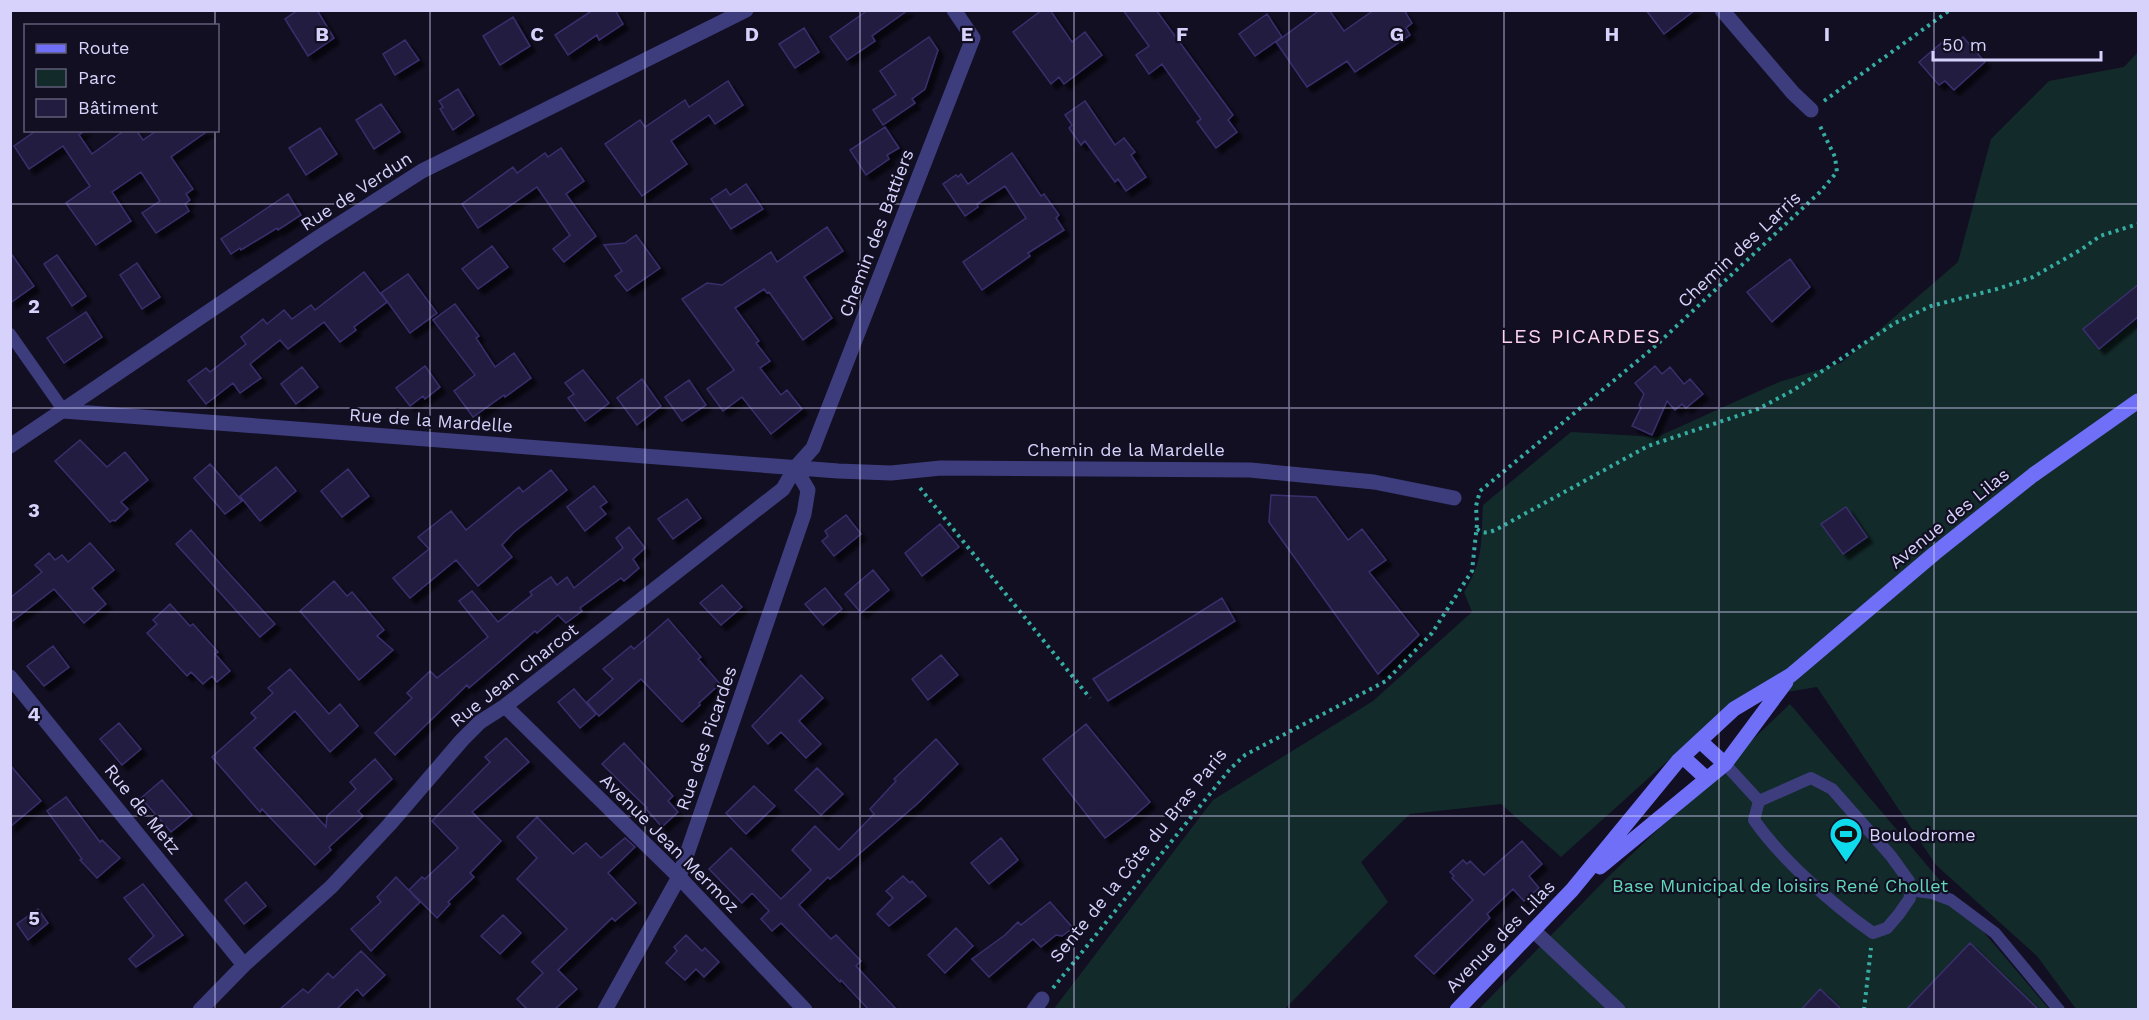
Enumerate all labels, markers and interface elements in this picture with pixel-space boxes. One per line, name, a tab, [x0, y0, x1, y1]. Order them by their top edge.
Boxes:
text: B	[315, 22, 329, 46]
text: C	[530, 22, 544, 46]
text: D	[745, 22, 759, 46]
text: E	[961, 22, 973, 46]
text: F	[1176, 22, 1188, 46]
text: G	[1390, 22, 1404, 46]
text: H	[1605, 22, 1619, 46]
text: I	[1824, 22, 1830, 46]
legend	[24, 24, 219, 132]
scale bar	[1933, 24, 2101, 62]
text: 50 m	[1942, 34, 1987, 55]
text: Route	[78, 37, 130, 58]
text: Parc	[78, 67, 116, 88]
text: Bâtiment	[78, 97, 158, 118]
street label: Chemin des Battiers	[834, 146, 918, 320]
street label: Rue de Verdun	[296, 147, 416, 235]
street label: Chemin des Larris	[1673, 187, 1805, 311]
text: 2	[28, 294, 40, 318]
district label: LES PICARDES	[1501, 324, 1661, 348]
street label: Rue de la Mardelle	[348, 404, 514, 436]
street label: Chemin de la Mardelle	[1027, 439, 1225, 460]
street label: Avenue des Lilas	[1885, 463, 2013, 573]
text: 3	[28, 498, 40, 522]
street label: Rue Jean Charcot	[446, 618, 582, 731]
street label: Rue des Picardes	[671, 663, 741, 813]
text: 4	[28, 702, 41, 726]
street label: Sente de la Côte du Bras Paris	[1045, 744, 1231, 966]
street label: Rue de Metz	[100, 760, 186, 858]
street label: Avenue Jean Mermoz	[596, 769, 744, 917]
sports icon: Boulodrome	[1828, 816, 1864, 863]
place label: Boulodrome	[1869, 824, 1976, 845]
park label: Base Municipal de loisirs René Chollet	[1612, 875, 1948, 896]
street label: Avenue des Lilas	[1441, 876, 1559, 996]
text: 5	[28, 906, 40, 930]

